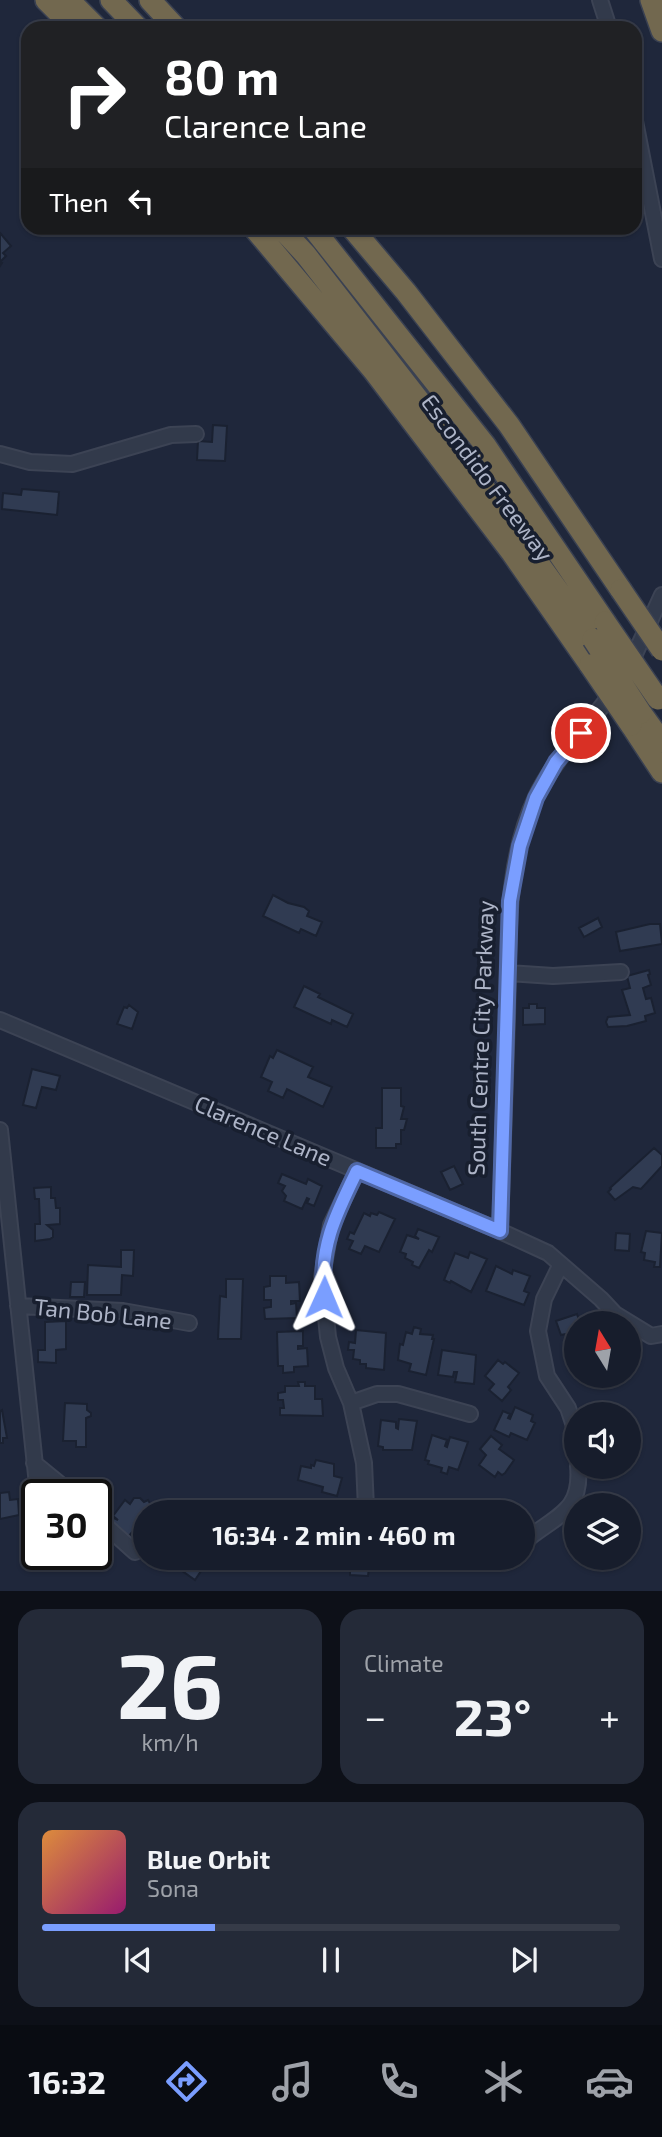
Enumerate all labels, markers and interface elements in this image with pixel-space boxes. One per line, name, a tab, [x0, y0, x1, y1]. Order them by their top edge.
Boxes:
text: 80 m	[164, 46, 279, 105]
icon: right	[49, 49, 140, 140]
text: Clarence Lane	[164, 106, 367, 144]
icon: left	[122, 182, 160, 220]
text: Then	[49, 186, 108, 217]
street label: Escondido Freeway	[416, 388, 560, 566]
pin	[551, 703, 611, 763]
icon: arrive	[562, 714, 600, 752]
street label: South Centre City Parkway	[461, 900, 499, 1176]
street label: Clarence Lane	[191, 1089, 336, 1171]
position arrow	[287, 1260, 361, 1334]
street label: Tan Bob Lane	[33, 1292, 173, 1334]
north arrow	[564, 1311, 640, 1388]
map controls	[564, 1311, 641, 1570]
button: sound	[564, 1402, 641, 1479]
speed limit sign: 30	[21, 1479, 112, 1570]
button: layers	[564, 1493, 641, 1570]
text: 16:34 · 2 min · 460 m	[212, 1519, 456, 1550]
text: 26	[117, 1628, 223, 1737]
text: Climate	[364, 1649, 444, 1677]
text: 23°	[454, 1684, 531, 1746]
text: −	[364, 1693, 386, 1739]
text: +	[599, 1693, 620, 1739]
text: km/h	[141, 1728, 199, 1756]
text: Blue Orbit	[147, 1843, 270, 1874]
text: Sona	[147, 1874, 199, 1902]
icon: previous	[119, 1941, 157, 1979]
icon: pause	[312, 1941, 350, 1979]
icon: next	[505, 1941, 543, 1979]
icon: directions	[162, 2057, 211, 2106]
icon: music	[268, 2057, 317, 2106]
icon: phone	[374, 2057, 423, 2106]
icon: climate	[479, 2057, 528, 2106]
icon: car	[585, 2057, 634, 2106]
text: 16:32	[28, 2062, 106, 2100]

